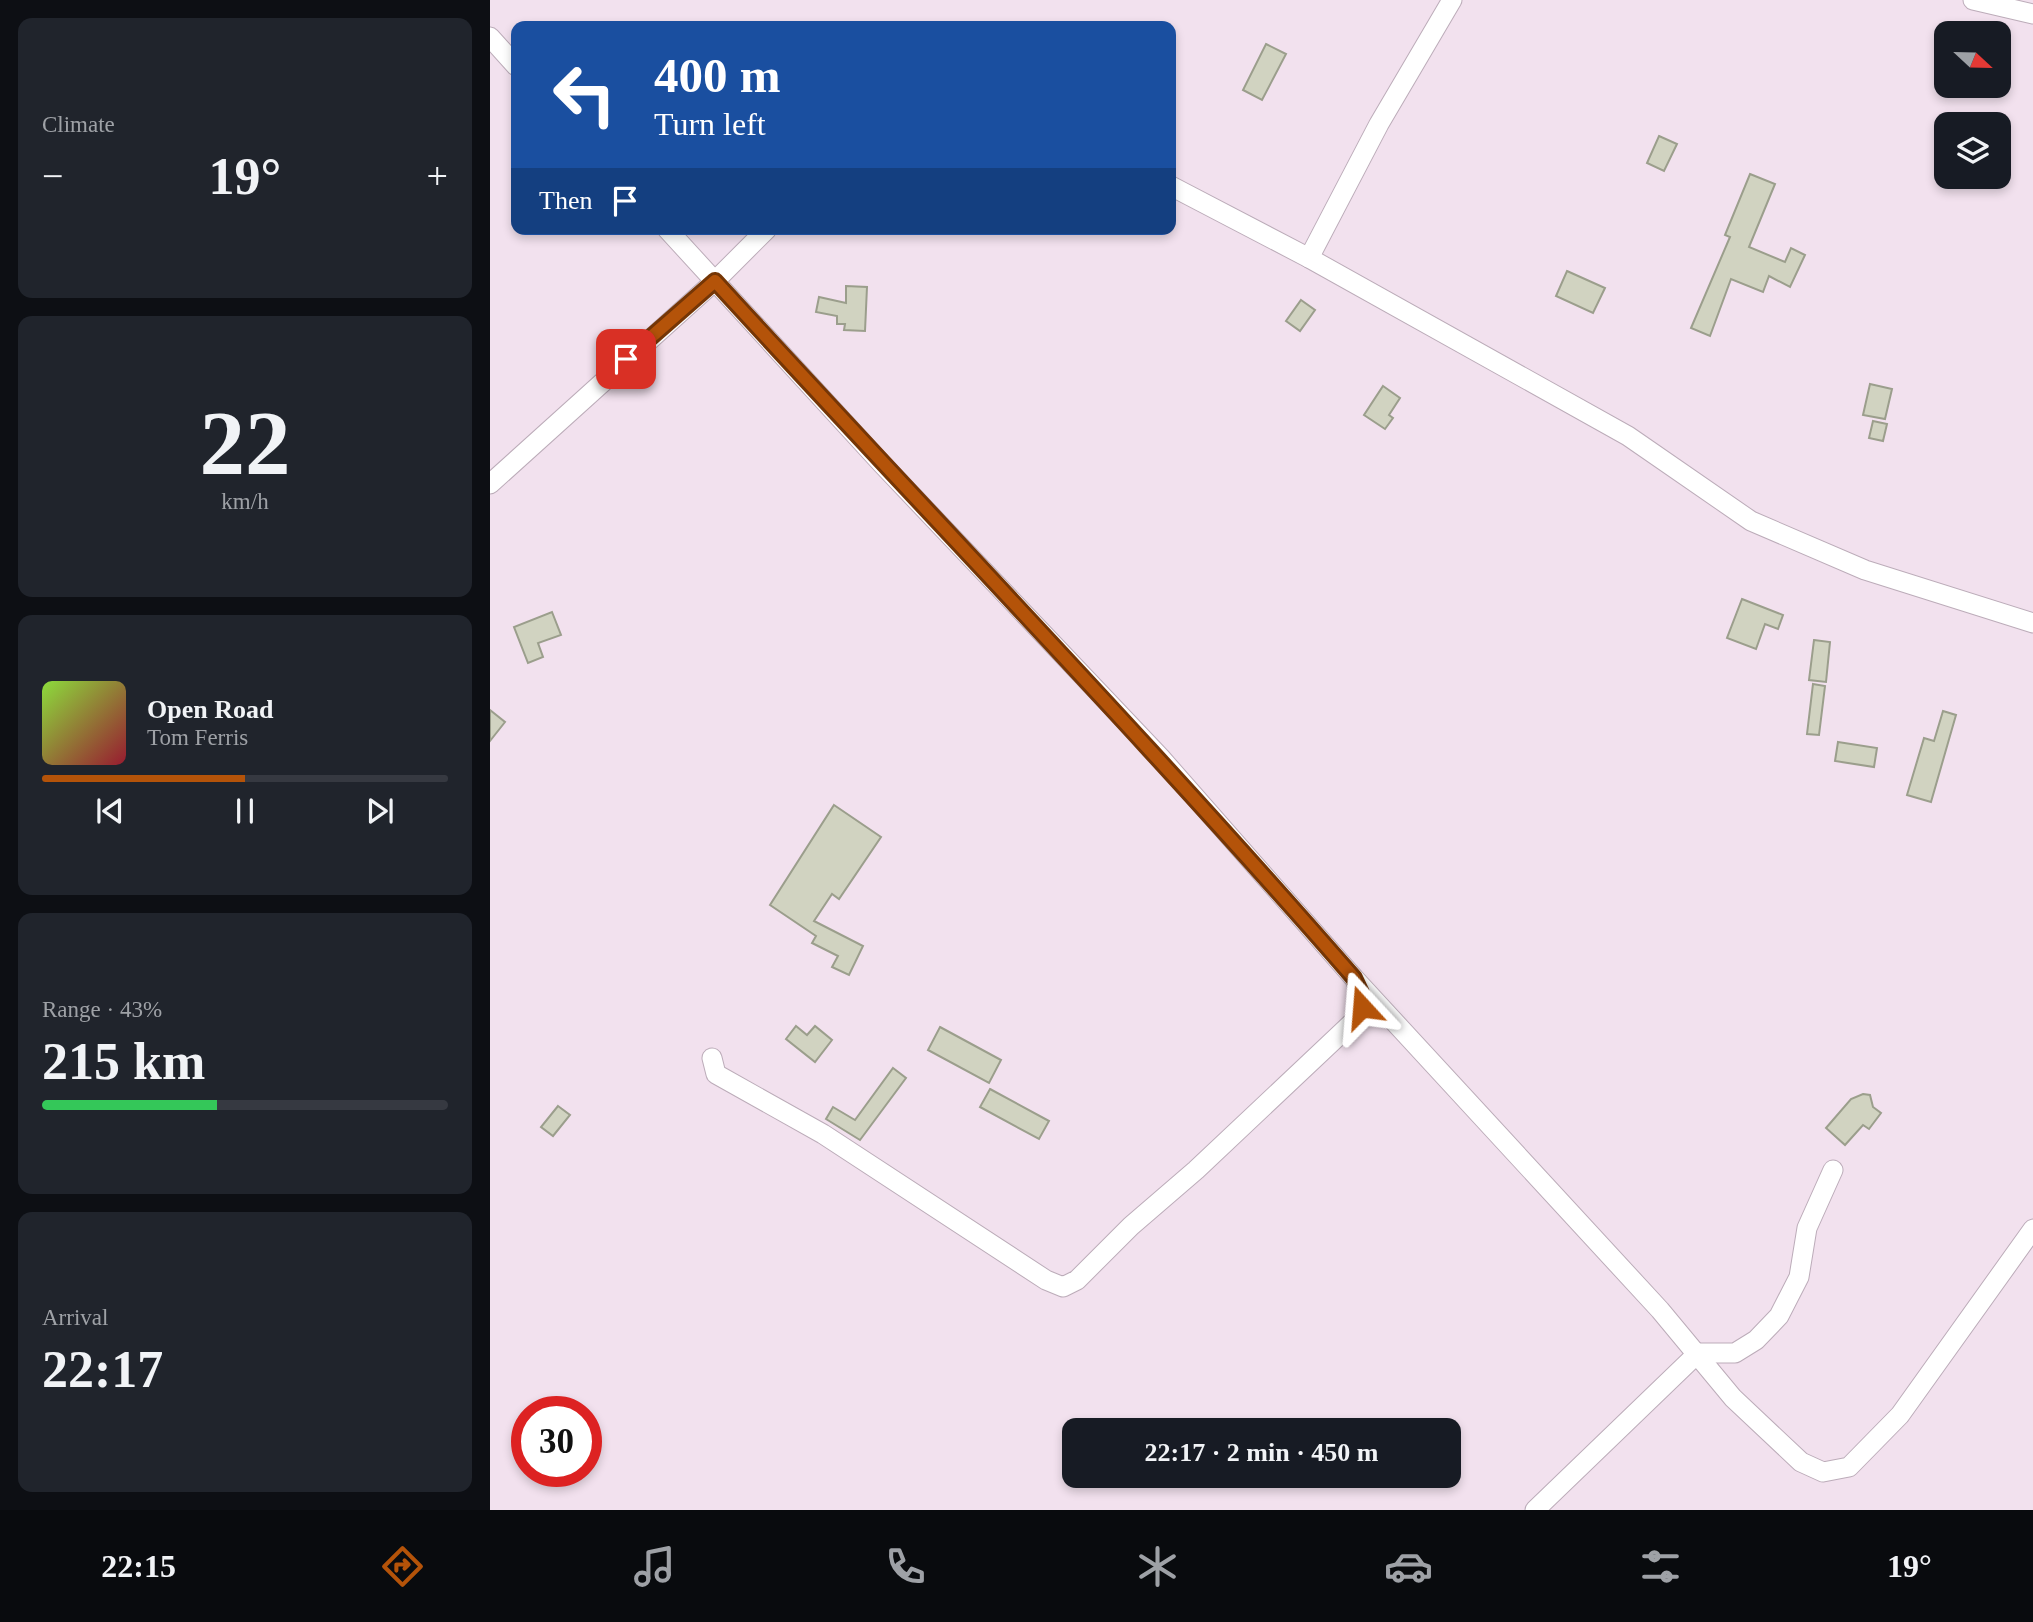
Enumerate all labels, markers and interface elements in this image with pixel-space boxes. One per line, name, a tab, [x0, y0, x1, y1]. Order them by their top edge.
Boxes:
north arrow	[1934, 21, 2011, 98]
map controls	[1934, 21, 2011, 189]
text: 400 m	[654, 48, 781, 103]
icon: left	[539, 49, 630, 140]
text: Turn left	[654, 106, 766, 142]
text: Climate	[42, 112, 115, 137]
button: layers	[1934, 112, 2011, 189]
text: 19°	[209, 148, 281, 205]
text: −	[42, 155, 63, 197]
text: +	[427, 155, 448, 197]
icon: arrive	[606, 182, 644, 220]
text: Then	[539, 186, 592, 215]
pin	[596, 329, 656, 389]
icon: arrive	[607, 340, 645, 378]
text: 22	[200, 393, 291, 494]
text: km/h	[221, 489, 269, 514]
text: Open Road	[147, 695, 273, 724]
text: Tom Ferris	[147, 725, 248, 750]
icon: previous	[91, 792, 129, 830]
icon: pause	[226, 792, 264, 830]
icon: next	[361, 792, 399, 830]
position arrow	[1325, 970, 1399, 1044]
text: Range · 43%	[42, 997, 162, 1022]
text: 215 km	[42, 1033, 205, 1090]
text: Arrival	[42, 1305, 108, 1330]
text: 22:17	[42, 1341, 163, 1398]
speed limit sign: 30	[511, 1396, 602, 1487]
text: 22:17 · 2 min · 450 m	[1145, 1438, 1379, 1467]
icon: directions	[378, 1542, 427, 1591]
icon: music	[630, 1542, 679, 1591]
icon: phone	[881, 1542, 930, 1591]
icon: climate	[1133, 1542, 1182, 1591]
icon: car	[1384, 1542, 1433, 1591]
icon: filters	[1636, 1542, 1685, 1591]
text: 22:15	[101, 1548, 176, 1584]
text: 19°	[1887, 1548, 1932, 1584]

